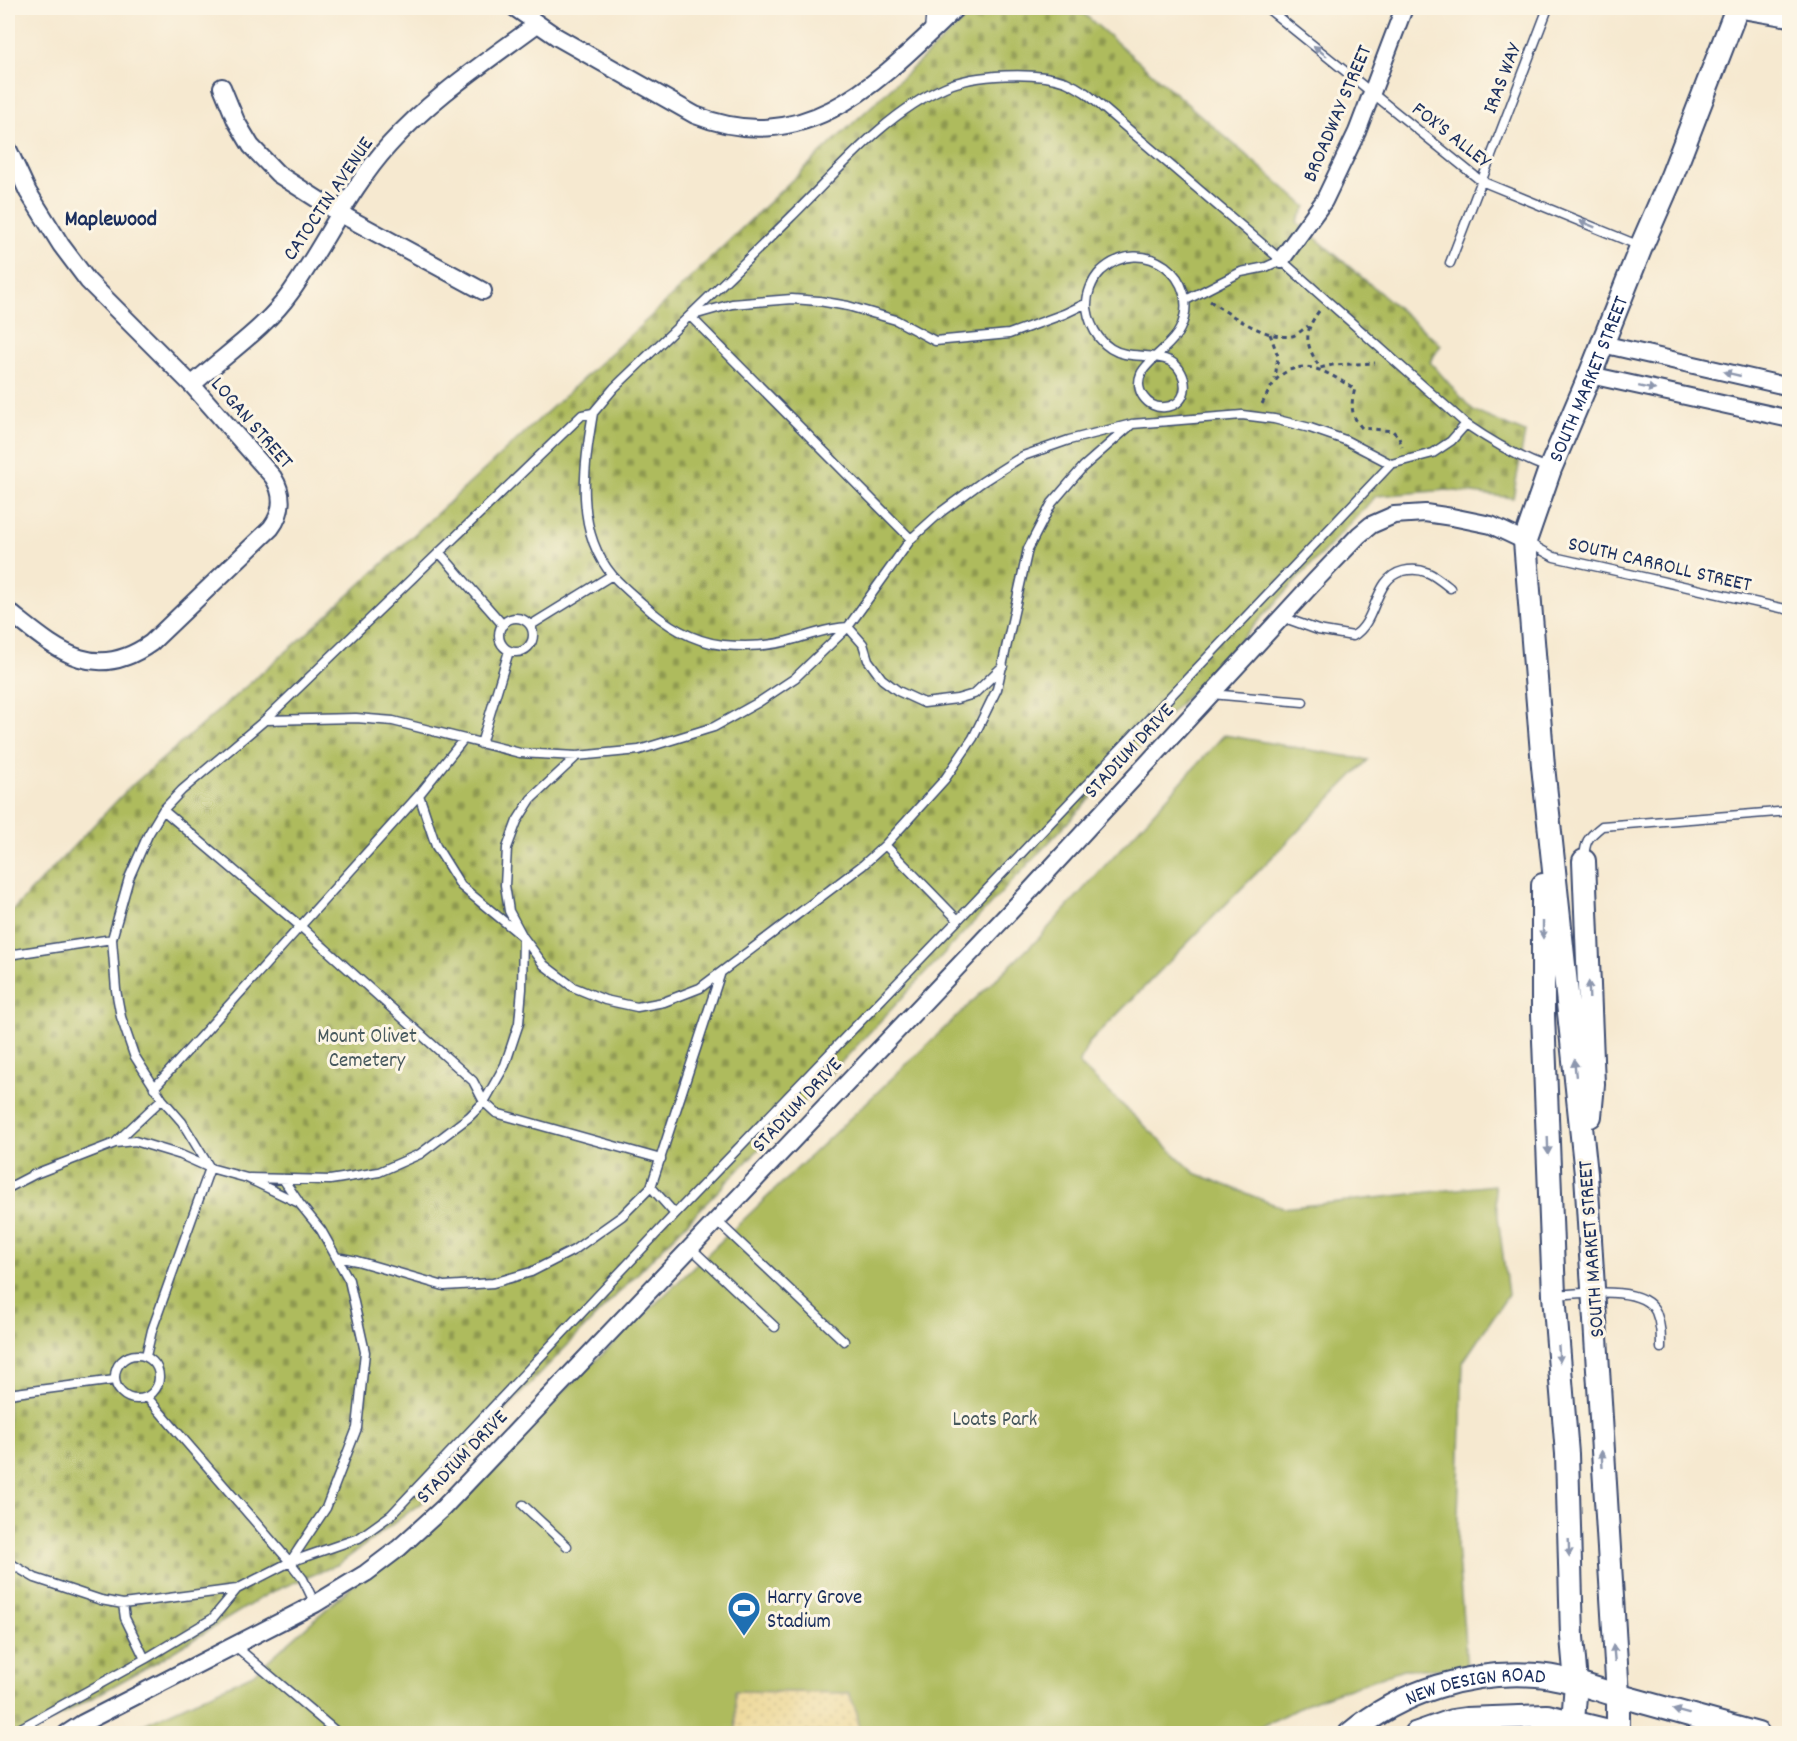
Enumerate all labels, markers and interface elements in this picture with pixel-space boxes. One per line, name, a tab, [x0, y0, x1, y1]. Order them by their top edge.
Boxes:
street label: IRAS WAY	[1477, 38, 1531, 119]
street label: BROADWAY STREET	[1296, 41, 1381, 187]
one-way arrow	[1313, 45, 1328, 58]
street label: FOX'S ALLEY	[1404, 96, 1497, 178]
street label: CATOCTIN AVENUE	[277, 131, 382, 268]
district label: Maplewood	[65, 205, 157, 236]
one-way arrow	[1577, 219, 1595, 229]
street label: SOUTH MARKET STREET	[1543, 292, 1638, 468]
one-way arrow	[1723, 368, 1742, 378]
street label: LOGAN STREET	[202, 371, 300, 477]
one-way arrow	[1638, 384, 1657, 393]
street label: SOUTH CARROLL STREET	[1565, 530, 1754, 602]
street label: STADIUM DRIVE	[1078, 697, 1183, 806]
one-way arrow	[1538, 920, 1548, 939]
one-way arrow	[1584, 981, 1594, 1000]
park label: Mount Olivet Cemetery	[317, 1023, 417, 1077]
street label: STADIUM DRIVE	[746, 1051, 851, 1160]
one-way arrow	[1570, 1058, 1579, 1077]
one-way arrow	[1544, 1136, 1553, 1155]
street label: SOUTH MARKET STREET	[1572, 1159, 1614, 1338]
one-way arrow	[1554, 1344, 1564, 1363]
street label: STADIUM DRIVE	[410, 1404, 516, 1512]
park label: Loats Park	[953, 1406, 1037, 1436]
one-way arrow	[1598, 1449, 1607, 1468]
one-way arrow	[1565, 1539, 1574, 1558]
place label: Harry Grove Stadium	[767, 1584, 862, 1638]
sports icon: Harry Grove Stadium	[726, 1590, 762, 1637]
one-way arrow	[1609, 1644, 1619, 1663]
street label: NEW DESIGN ROAD	[1401, 1662, 1547, 1715]
one-way arrow	[1672, 1707, 1690, 1717]

